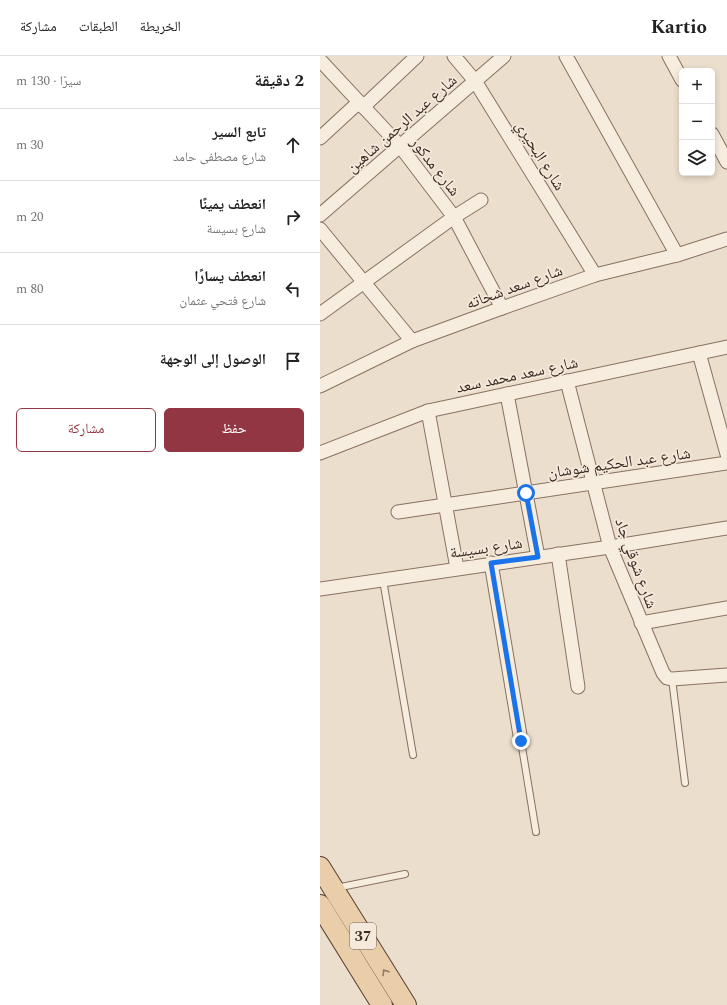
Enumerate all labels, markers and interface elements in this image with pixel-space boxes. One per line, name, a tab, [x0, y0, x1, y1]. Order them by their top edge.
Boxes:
text: Kartio	[651, 13, 707, 42]
text: مشاركة	[20, 16, 57, 37]
text: الطبقات	[79, 16, 118, 37]
text: الخريطة	[140, 16, 181, 37]
text: 2 دقيقة	[255, 68, 304, 94]
map controls	[679, 68, 715, 176]
button: +	[679, 68, 715, 104]
street label: شارع عبد الرحمن شاهين	[341, 69, 463, 179]
text: سيرًا · 130 m	[16, 71, 81, 91]
button: −	[679, 104, 715, 140]
street label: شارع البحيري	[509, 116, 571, 195]
text: تابع السير	[212, 121, 266, 144]
street label: شارع مدكور	[404, 131, 466, 201]
icon: ahead	[282, 134, 304, 156]
text: 30 m	[16, 135, 43, 155]
button: layers	[679, 140, 715, 176]
text: شارع مصطفى حامد	[173, 147, 266, 167]
text: انعطف يمينًا	[199, 193, 266, 216]
icon: right	[282, 206, 304, 228]
text: 20 m	[16, 207, 43, 227]
text: شارع بسيسة	[207, 219, 266, 239]
street label: شارع سعد شحاته	[463, 258, 566, 316]
text: انعطف يسارًا	[194, 265, 266, 288]
icon: left	[282, 278, 304, 300]
text: 80 m	[16, 279, 43, 299]
text: شارع فتحي عثمان	[180, 291, 266, 311]
text: الوصول إلى الوجهة	[160, 348, 266, 371]
icon: arrive	[282, 350, 304, 372]
street label: شارع سعد محمد سعد	[454, 350, 580, 400]
button: مشاركة	[16, 408, 156, 452]
button: حفظ	[164, 408, 304, 452]
street label: شارع عبد الحكيم شوشان	[546, 441, 692, 485]
route start	[517, 484, 535, 502]
street label: شارع شوقي جاد	[608, 515, 664, 612]
street label: شارع بسيسة	[448, 531, 524, 565]
route end	[512, 732, 530, 750]
road number: 37	[350, 923, 376, 949]
one-way arrow	[383, 969, 390, 976]

